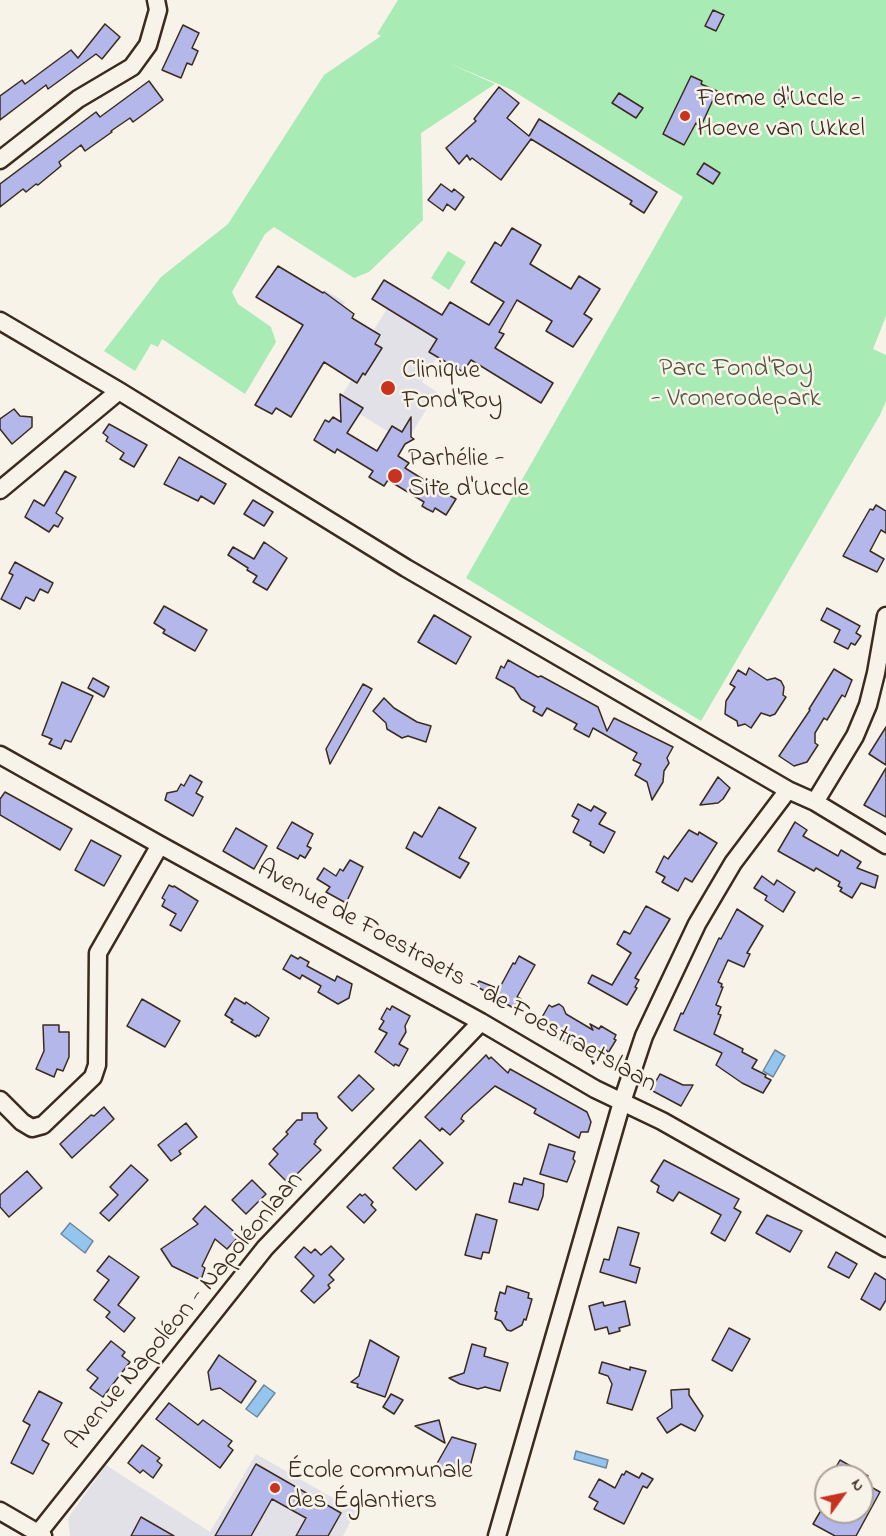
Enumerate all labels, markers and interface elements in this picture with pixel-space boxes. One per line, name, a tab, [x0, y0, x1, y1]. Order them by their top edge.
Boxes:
place label: Ferme d'Uccle - Hoeve van Ukkel	[697, 85, 865, 146]
marker: Ferme d'Uccle - Hoeve van Ukkel	[678, 109, 692, 123]
park label: Parc Fond'Roy - Vronerodepark	[651, 355, 821, 416]
place label: Clinique Fond'Roy	[402, 357, 503, 418]
marker: Clinique Fond'Roy	[379, 379, 397, 397]
place label: Parhélie - Site d'Uccle	[408, 445, 529, 506]
marker: Parhélie - Site d'Uccle	[386, 467, 404, 485]
street label: Avenue de Foestraets - de Foestraetslaan	[251, 855, 661, 1101]
street label: Avenue Napoléon - Napoléonlaan	[60, 1166, 312, 1458]
place label: École communale des Églantiers	[287, 1457, 473, 1518]
north arrow	[814, 1464, 874, 1524]
text: N	[844, 1474, 870, 1496]
marker: École communale des Églantiers	[268, 1481, 282, 1495]

